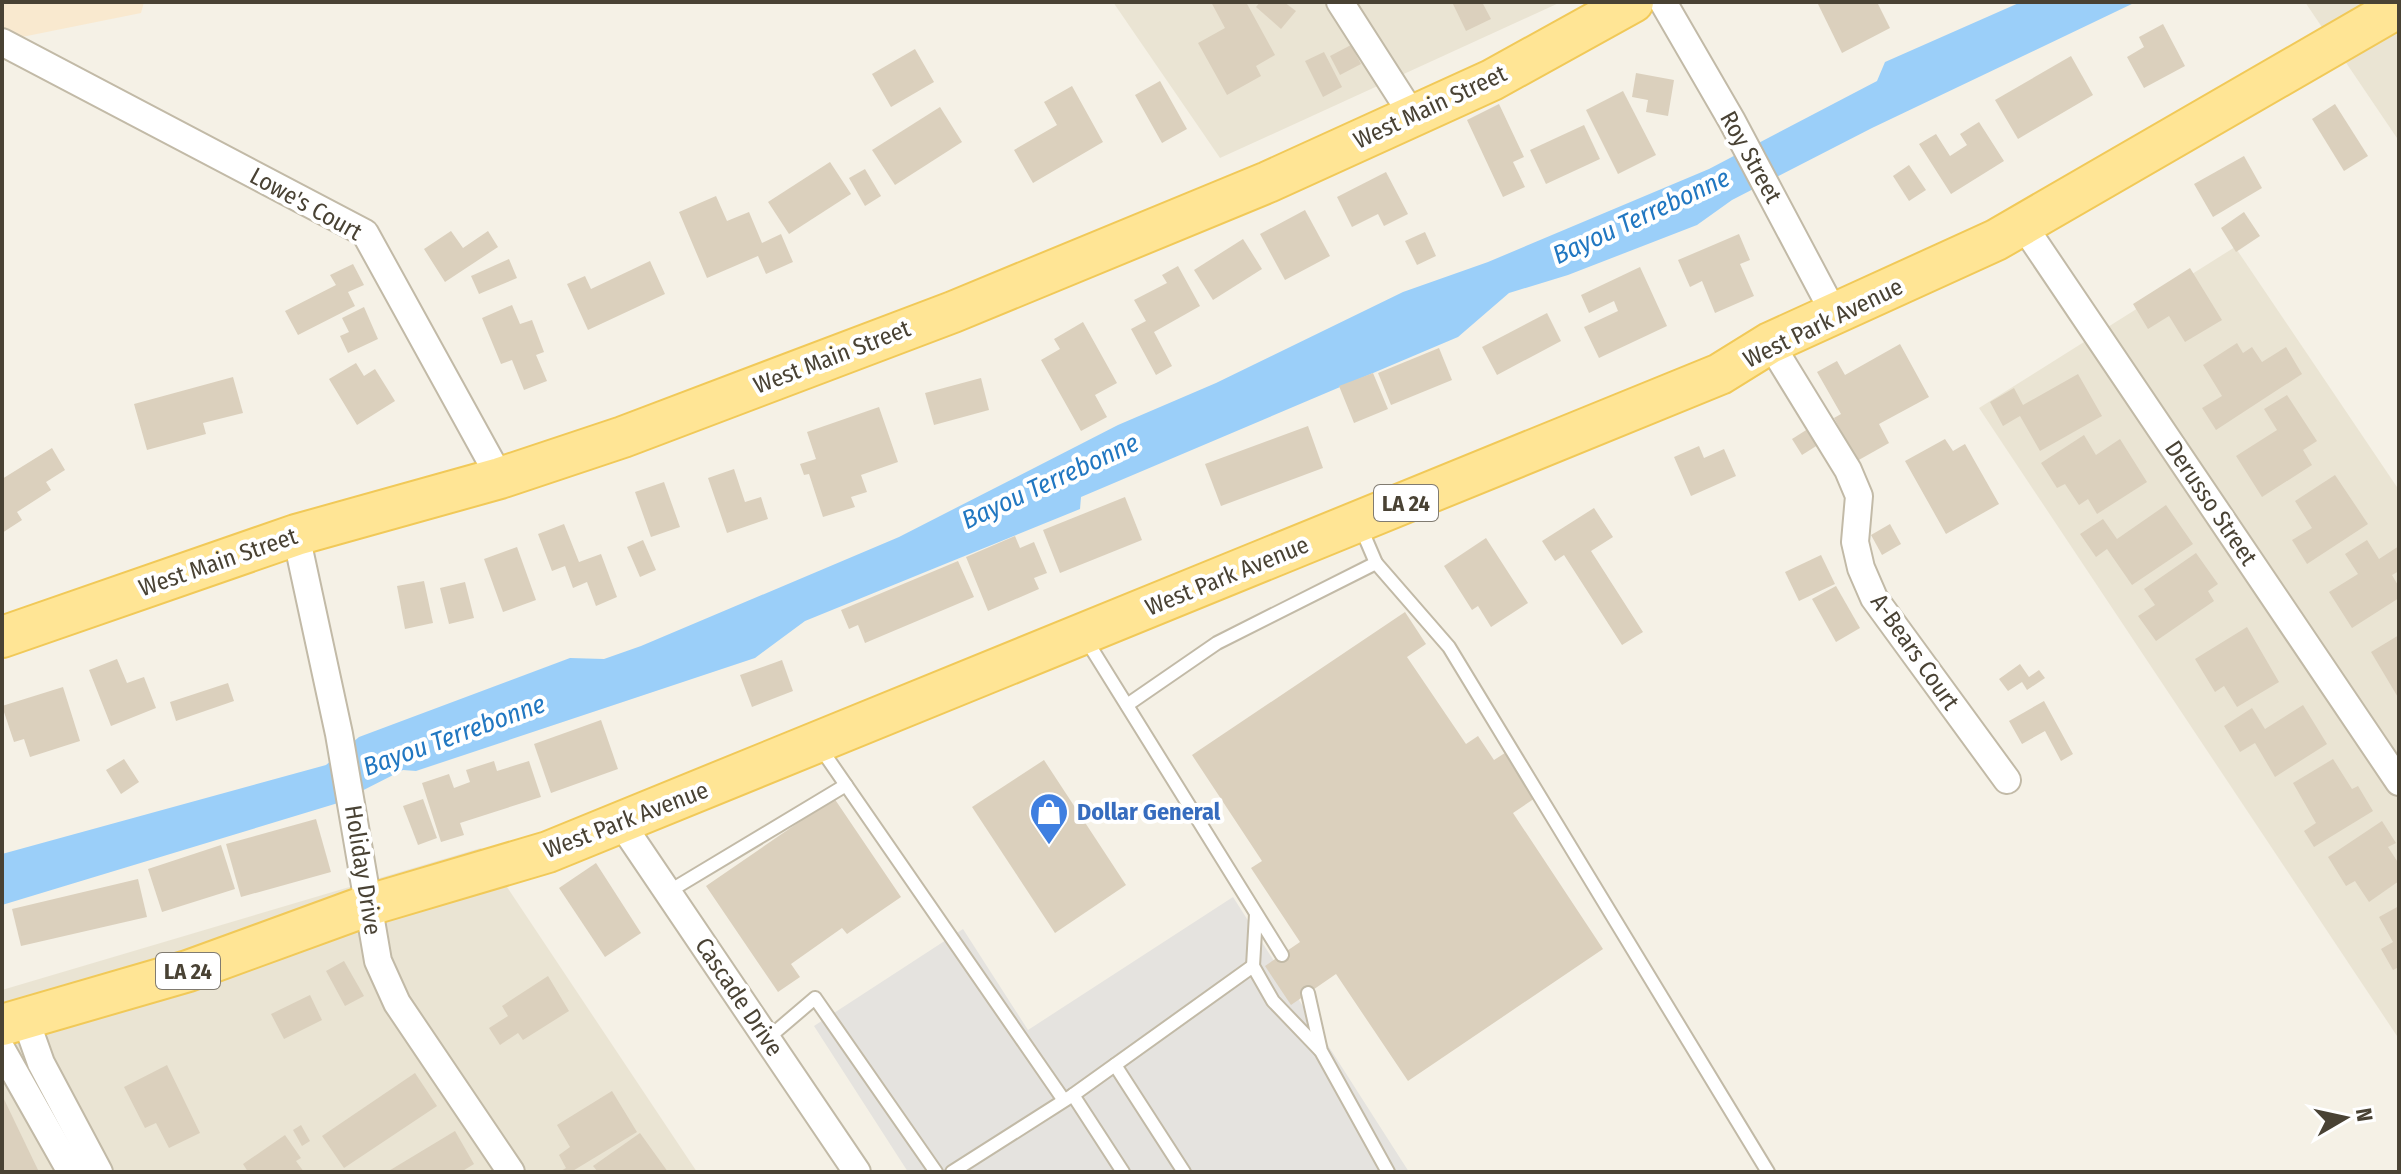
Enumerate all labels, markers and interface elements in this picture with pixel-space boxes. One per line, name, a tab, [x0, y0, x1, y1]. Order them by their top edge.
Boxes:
street label: West Main Street	[1349, 59, 1511, 155]
street label: Roy Street	[1714, 106, 1788, 208]
street label: Lowe's Court	[245, 162, 367, 246]
water label: Bayou Terrebonne	[1548, 162, 1735, 271]
street label: West Park Avenue	[1739, 272, 1907, 374]
street label: West Main Street	[750, 314, 914, 400]
water label: Bayou Terrebonne	[957, 427, 1144, 536]
street label: Derusso Street	[2159, 435, 2263, 571]
road number: LA 24	[1374, 485, 1438, 521]
street label: West Main Street	[135, 522, 301, 602]
street label: West Park Avenue	[1141, 530, 1313, 622]
street label: A-Bears Court	[1865, 589, 1965, 715]
water label: Bayou Terrebonne	[359, 688, 549, 783]
street label: West Park Avenue	[540, 776, 712, 864]
shop icon: Dollar General	[1028, 791, 1070, 846]
place label: Dollar General	[1077, 798, 1221, 826]
street label: Holiday Drive	[339, 803, 387, 937]
street label: Cascade Drive	[689, 932, 789, 1062]
road number: LA 24	[156, 953, 220, 989]
north arrow	[2305, 1078, 2385, 1158]
text: N	[2350, 1106, 2379, 1124]

